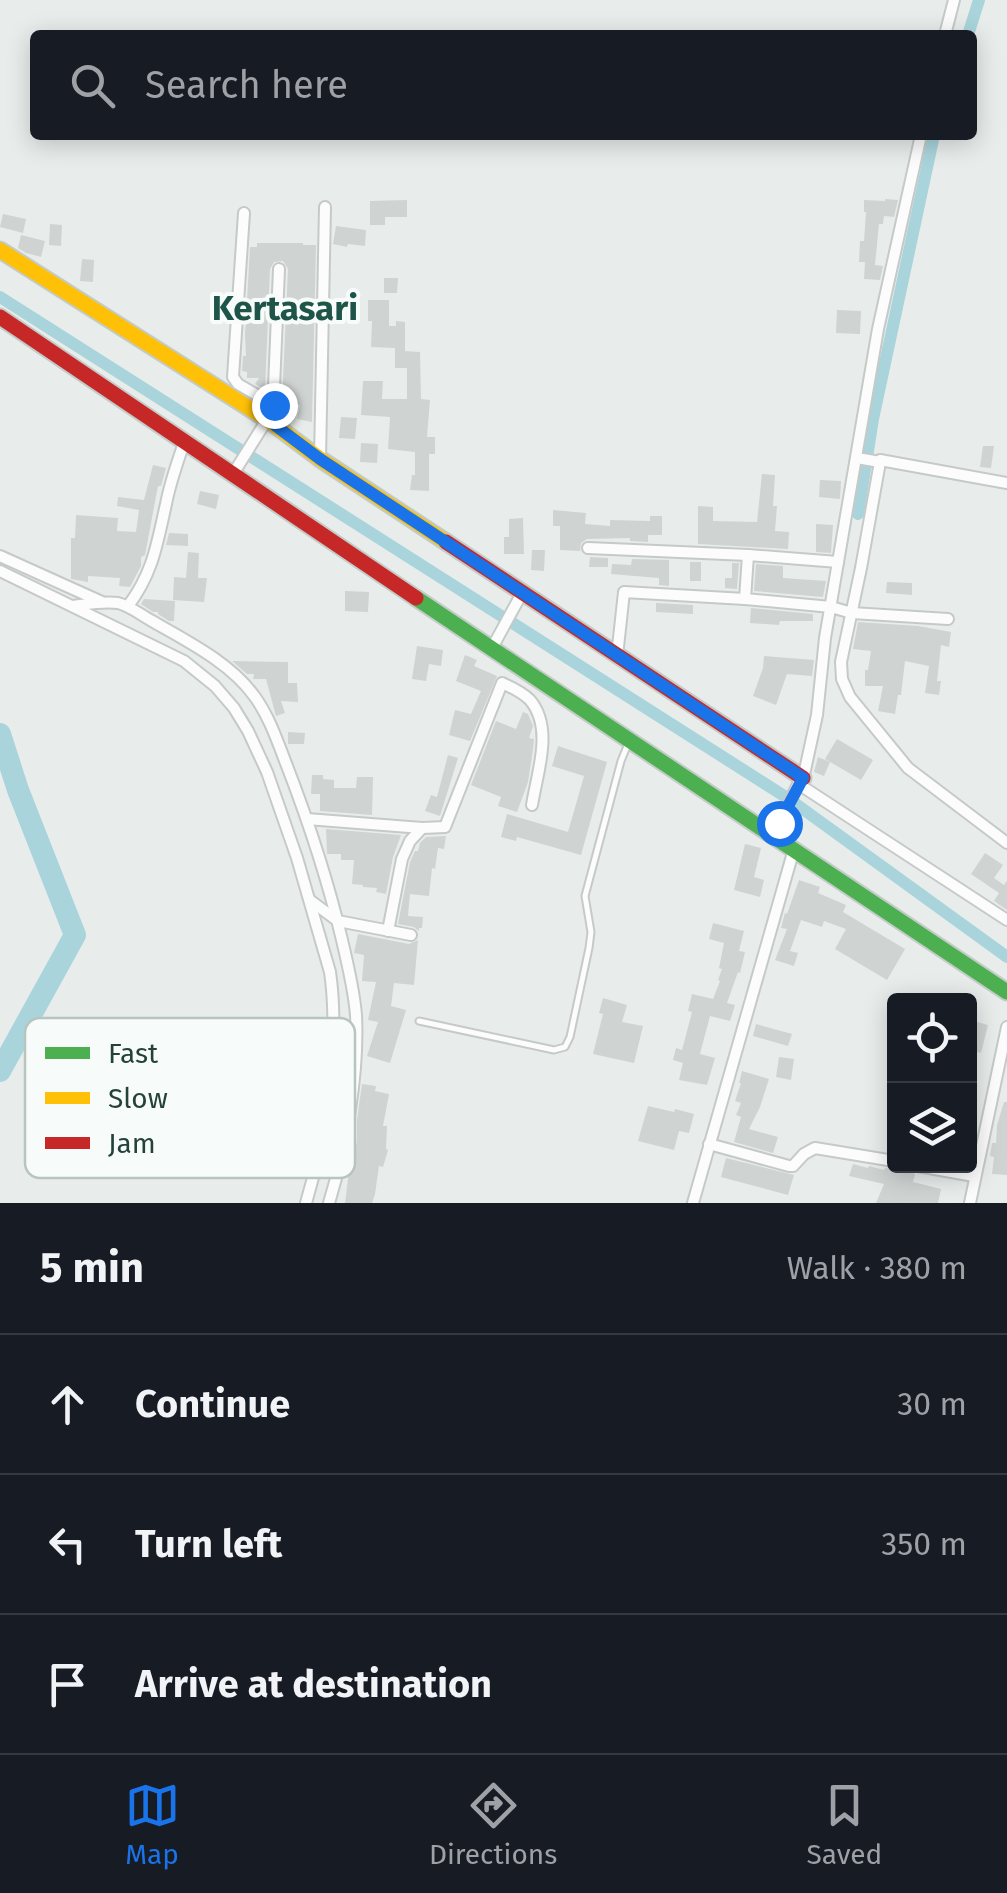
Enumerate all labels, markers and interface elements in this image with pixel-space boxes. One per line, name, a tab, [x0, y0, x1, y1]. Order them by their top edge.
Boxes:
search box	[30, 30, 977, 140]
icon: search	[65, 58, 120, 113]
text: Search here	[145, 62, 348, 108]
district label: Kertasari	[212, 287, 358, 329]
route end	[252, 383, 298, 429]
route start	[757, 801, 803, 847]
map controls	[887, 993, 977, 1173]
button: locate	[887, 993, 977, 1083]
legend	[25, 1018, 355, 1178]
text: Fast	[108, 1037, 159, 1070]
text: Slow	[108, 1082, 168, 1115]
button: layers	[887, 1083, 977, 1173]
text: Jam	[108, 1127, 156, 1160]
text: 5 min	[40, 1243, 144, 1293]
text: Walk · 380 m	[787, 1249, 967, 1287]
icon: ahead	[40, 1377, 95, 1432]
text: Continue	[135, 1381, 290, 1427]
text: 30 m	[897, 1385, 967, 1423]
icon: left	[40, 1517, 95, 1572]
text: Turn left	[135, 1521, 282, 1567]
text: 350 m	[881, 1525, 967, 1563]
icon: arrive	[40, 1657, 95, 1712]
text: Arrive at destination	[135, 1661, 492, 1707]
tab: Map	[125, 1778, 180, 1871]
tab: Directions	[429, 1778, 557, 1871]
tab: Saved	[807, 1778, 882, 1871]

